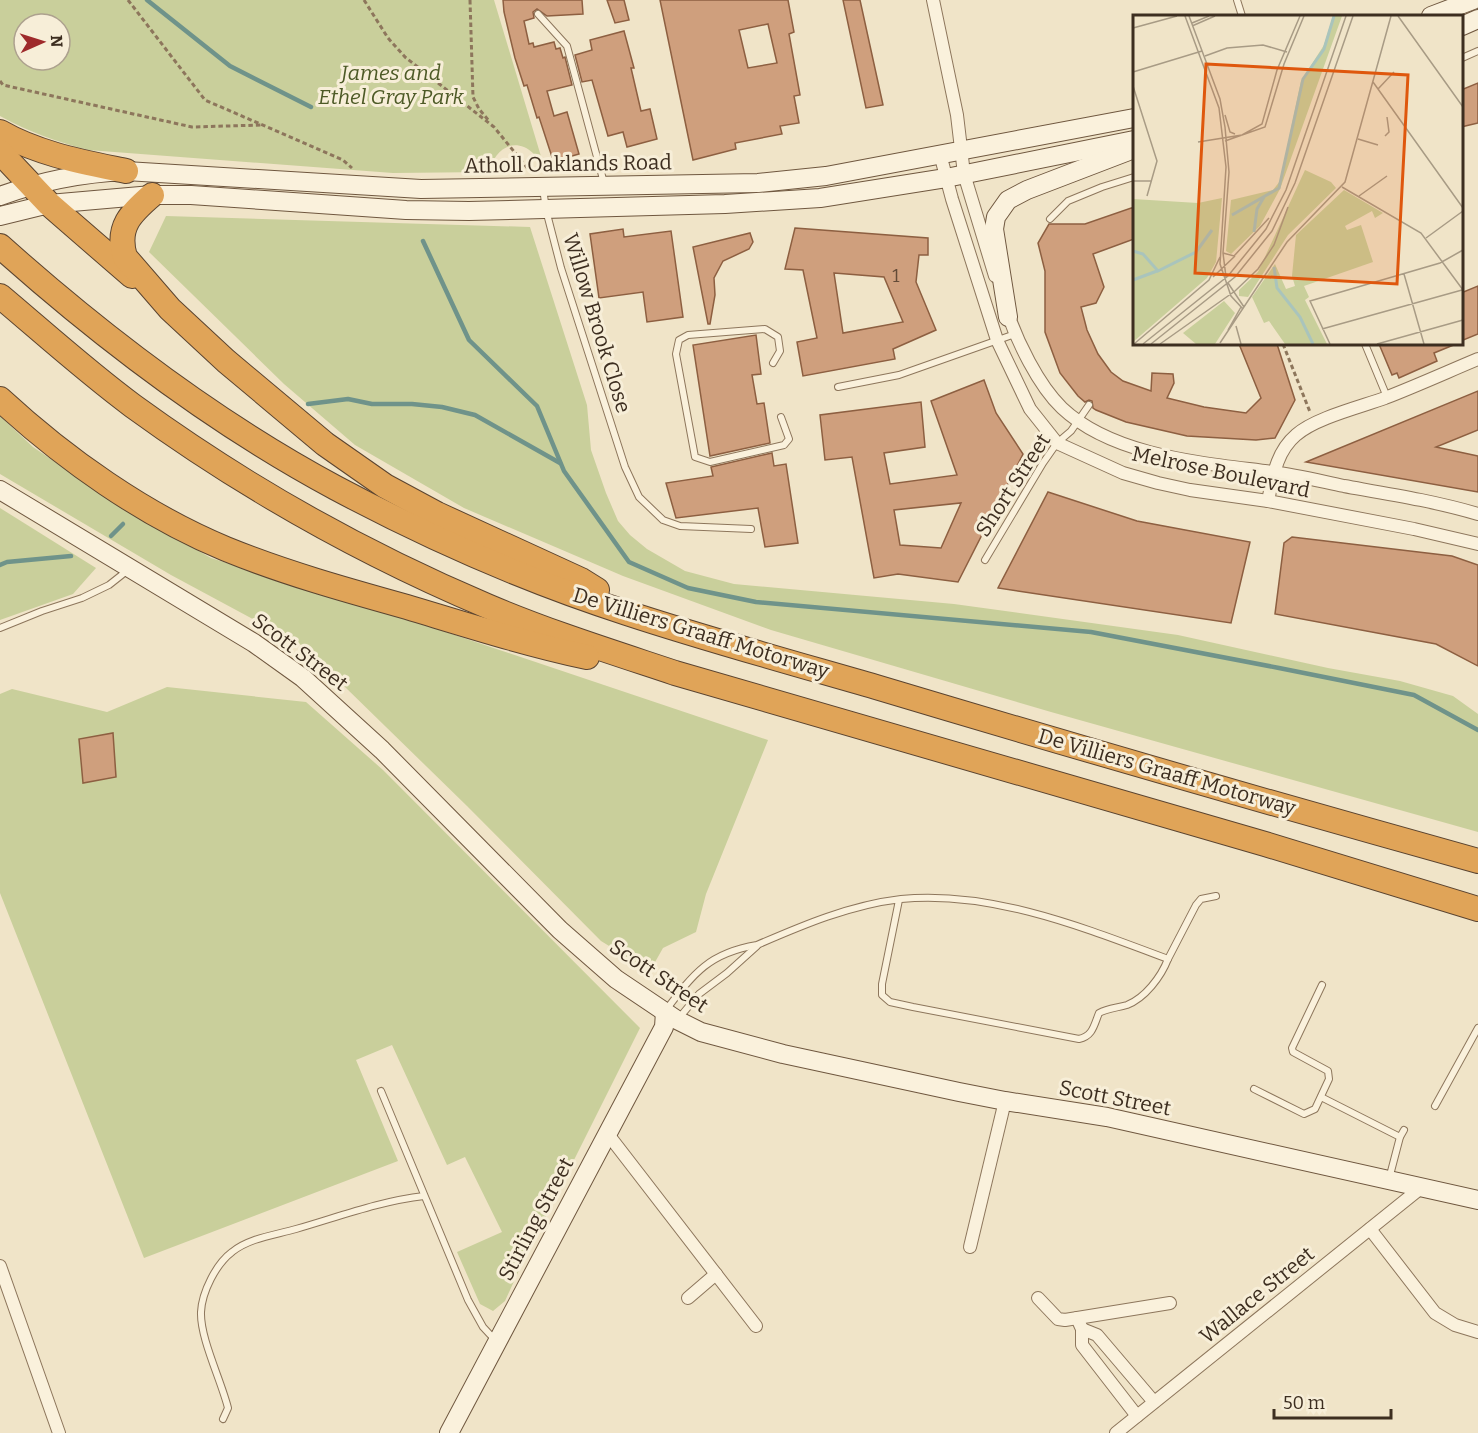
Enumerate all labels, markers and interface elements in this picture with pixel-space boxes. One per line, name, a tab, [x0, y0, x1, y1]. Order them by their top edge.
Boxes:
north arrow	[12, 12, 72, 72]
inset map	[1133, 15, 1463, 345]
text: N	[47, 35, 66, 48]
park label: James and Ethel Gray Park	[318, 60, 465, 110]
street label: Atholl Oaklands Road	[464, 149, 672, 179]
street label: Willow Brook Close	[557, 230, 637, 416]
house number: 1	[892, 265, 900, 287]
street label: Short Street	[970, 428, 1056, 542]
street label: Melrose Boulevard	[1130, 440, 1312, 504]
street label: De Villiers Graaff Motorway	[570, 582, 833, 685]
street label: Scott Street	[247, 607, 353, 697]
street label: De Villiers Graaff Motorway	[1035, 723, 1300, 822]
street label: Scott Street	[605, 933, 714, 1019]
street label: Scott Street	[1057, 1074, 1174, 1122]
street label: Stirling Street	[493, 1153, 580, 1285]
street label: Wallace Street	[1194, 1241, 1320, 1349]
scale bar	[1274, 1382, 1391, 1420]
text: 50 m	[1283, 1392, 1325, 1414]

